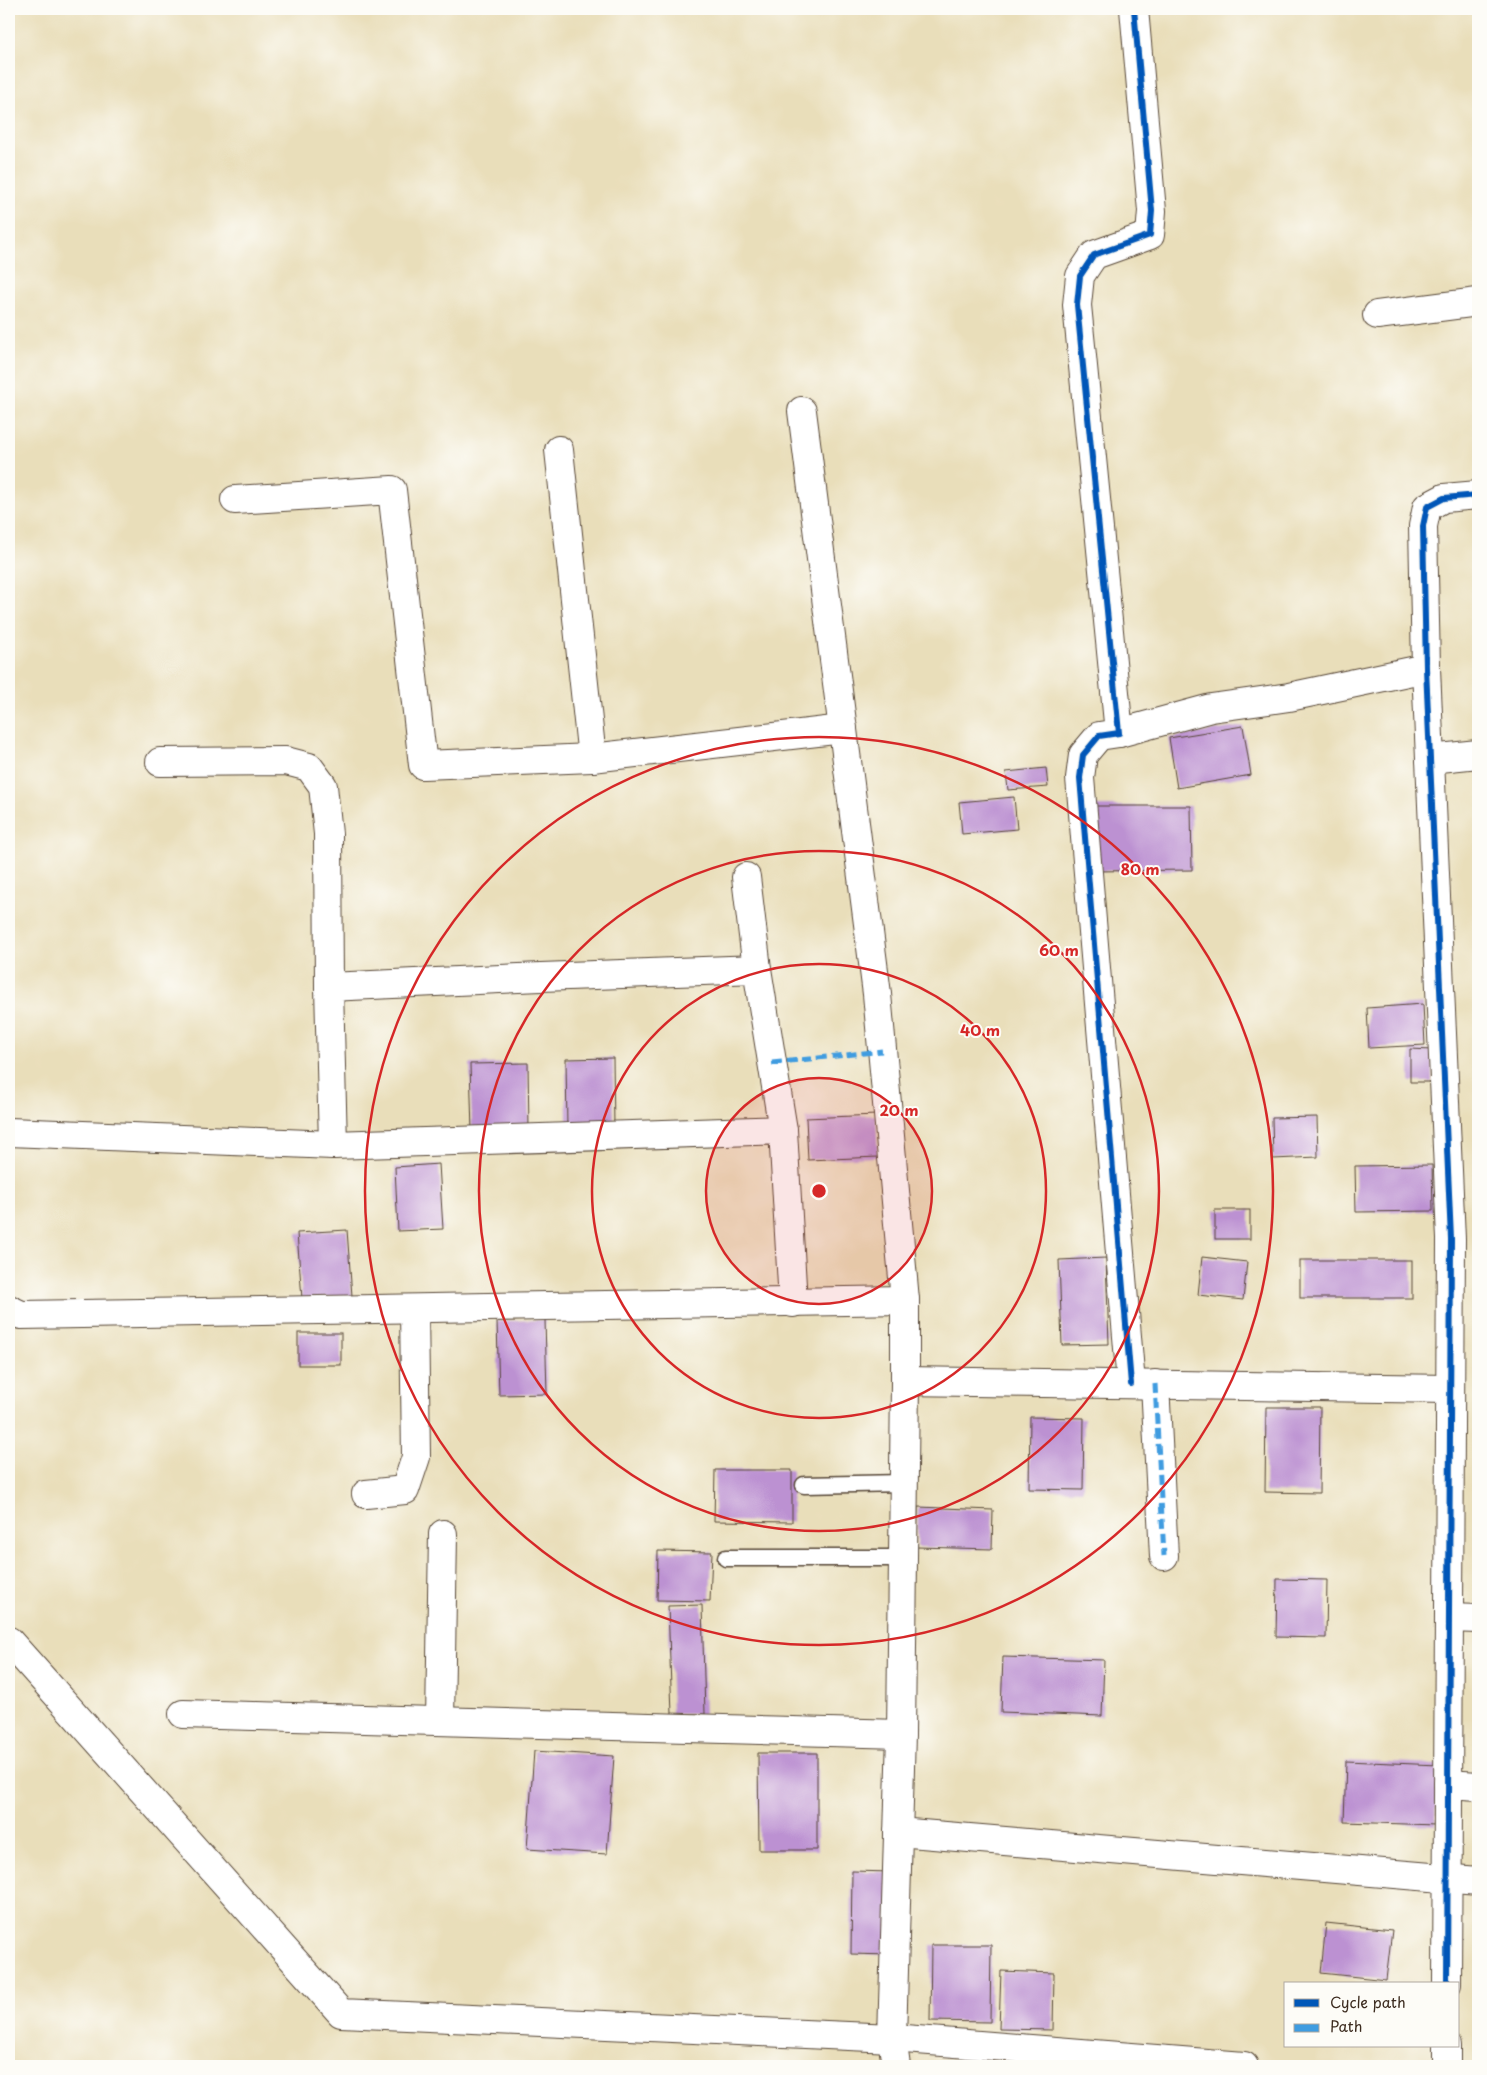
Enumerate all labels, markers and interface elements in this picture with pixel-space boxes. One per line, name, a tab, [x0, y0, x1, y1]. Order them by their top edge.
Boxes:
text: 80 m	[1120, 857, 1160, 880]
text: 60 m	[1039, 938, 1079, 961]
text: 40 m	[960, 1018, 1000, 1041]
text: 20 m	[880, 1098, 918, 1121]
centre of rings	[810, 1182, 828, 1200]
legend	[1284, 1982, 1460, 2048]
text: Cycle path	[1330, 1990, 1406, 2013]
text: Path	[1330, 2014, 1362, 2037]

